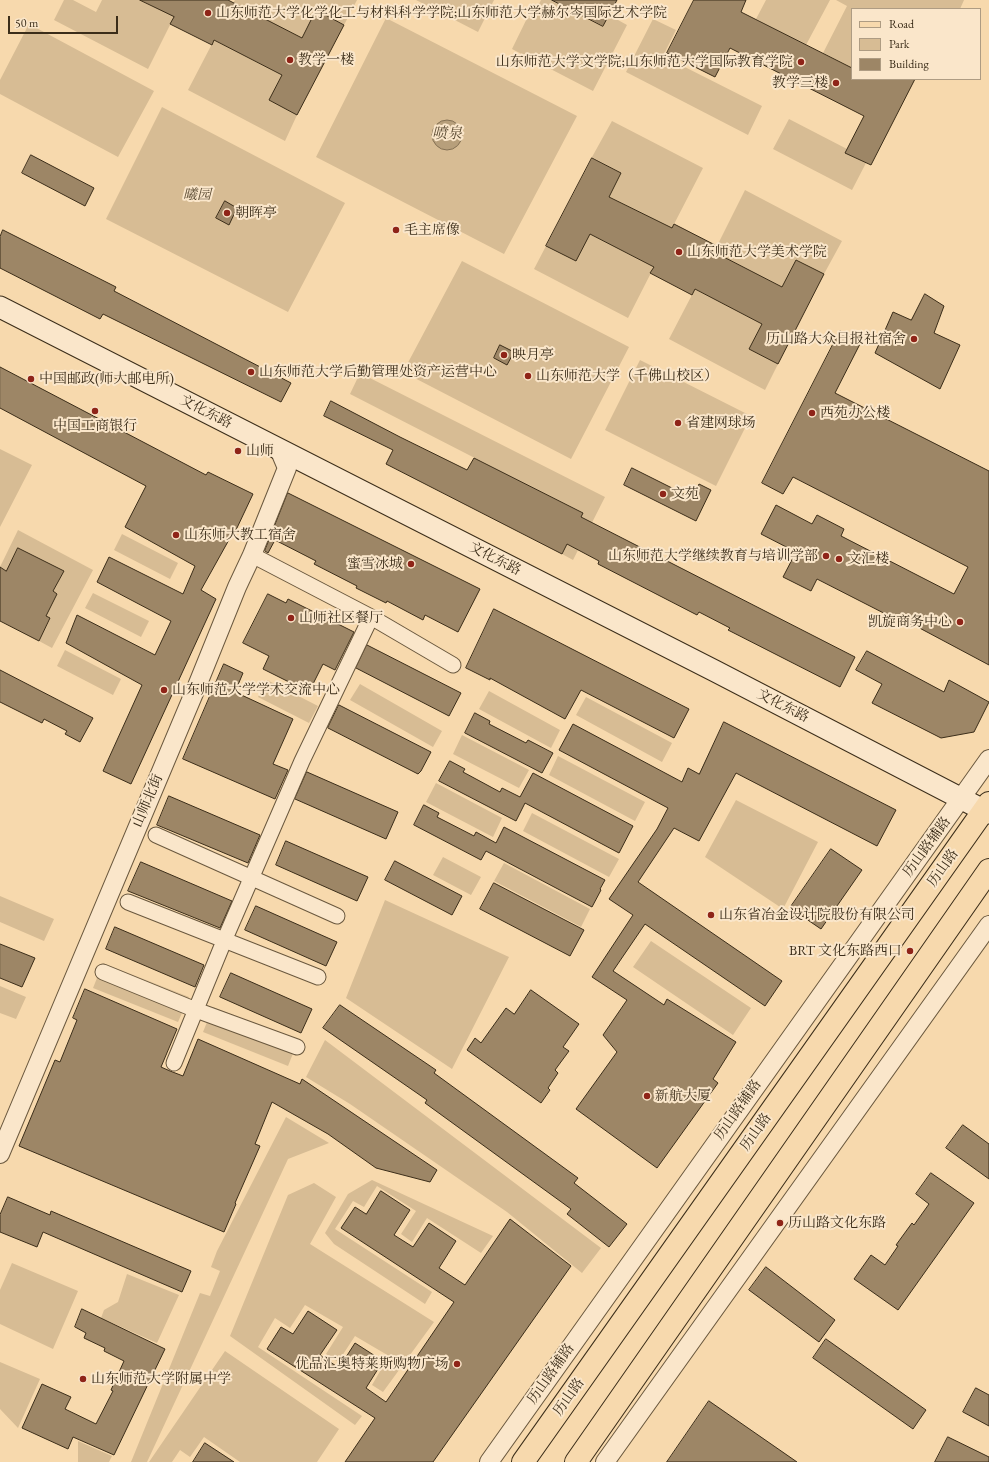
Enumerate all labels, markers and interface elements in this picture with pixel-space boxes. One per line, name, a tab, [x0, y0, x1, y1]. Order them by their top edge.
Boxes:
place label: 山东师范大学化学化工与材料科学学院;山东师范大学赫尔岑国际艺术学院	[216, 5, 667, 21]
scale bar	[10, 8, 120, 34]
marker: 山东师范大学化学化工与材料科学学院;山东师范大学赫尔岑国际艺术学院	[203, 8, 213, 18]
legend	[851, 8, 981, 80]
text: 50 m	[15, 15, 38, 31]
text: Road	[889, 16, 914, 32]
text: Park	[889, 36, 909, 52]
place label: 教学一楼	[298, 52, 354, 68]
place label: 山东师范大学文学院;山东师范大学国际教育学院	[496, 54, 793, 70]
marker: 教学一楼	[285, 55, 295, 65]
text: Building	[889, 56, 929, 72]
marker: 山东师范大学文学院;山东师范大学国际教育学院	[796, 57, 806, 67]
place label: 教学三楼	[772, 75, 828, 91]
marker: 教学三楼	[831, 78, 841, 88]
water label: 喷泉	[432, 125, 462, 143]
park label: 曦园	[183, 187, 211, 203]
place label: 朝晖亭	[235, 205, 277, 221]
marker: 朝晖亭	[222, 208, 232, 218]
place label: 毛主席像	[404, 222, 460, 238]
marker: 毛主席像	[391, 225, 401, 235]
place label: 山东师范大学美术学院	[687, 244, 827, 260]
marker: 山东师范大学美术学院	[674, 247, 684, 257]
place label: 历山路大众日报社宿舍	[766, 331, 906, 347]
marker: 历山路大众日报社宿舍	[909, 334, 919, 344]
place label: 映月亭	[512, 347, 554, 363]
marker: 映月亭	[499, 350, 509, 360]
place label: 山东师范大学后勤管理处资产运营中心	[259, 364, 497, 380]
marker: 山东师范大学后勤管理处资产运营中心	[246, 367, 256, 377]
place label: 山东师范大学（千佛山校区）	[536, 368, 718, 384]
place label: 中国邮政(师大邮电所)	[39, 371, 174, 387]
marker: 山东师范大学（千佛山校区）	[523, 371, 533, 381]
marker: 中国邮政(师大邮电所)	[26, 374, 36, 384]
street label: 文化东路	[177, 392, 235, 432]
place label: 西苑办公楼	[820, 405, 890, 421]
marker: 中国工商银行	[90, 406, 100, 416]
marker: 西苑办公楼	[807, 408, 817, 418]
place label: 省建网球场	[686, 415, 756, 431]
place label: 中国工商银行	[53, 418, 137, 434]
marker: 省建网球场	[673, 418, 683, 428]
place label: 山师	[246, 443, 274, 459]
marker: 山师	[233, 446, 243, 456]
place label: 文苑	[671, 486, 699, 502]
marker: 文苑	[658, 489, 668, 499]
place label: 山东师大教工宿舍	[184, 527, 296, 543]
marker: 山东师大教工宿舍	[171, 530, 181, 540]
street label: 文化东路	[466, 539, 524, 579]
place label: 山东师范大学继续教育与培训学部	[608, 548, 818, 564]
marker: 山东师范大学继续教育与培训学部	[821, 551, 831, 561]
place label: 文汇楼	[847, 551, 889, 567]
marker: 文汇楼	[834, 554, 844, 564]
place label: 蜜雪冰城	[347, 556, 403, 572]
marker: 蜜雪冰城	[406, 559, 416, 569]
place label: 山师社区餐厅	[299, 610, 383, 626]
marker: 山师社区餐厅	[286, 613, 296, 623]
place label: 凯旋商务中心	[868, 614, 952, 630]
marker: 凯旋商务中心	[955, 617, 965, 627]
place label: 山东师范大学学术交流中心	[172, 682, 340, 698]
marker: 山东师范大学学术交流中心	[159, 685, 169, 695]
street label: 文化东路	[754, 686, 812, 726]
street label: 山师北街	[129, 772, 167, 830]
street label: 历山路辅路	[900, 814, 954, 880]
street label: 历山路	[924, 846, 962, 890]
place label: 山东省冶金设计院股份有限公司	[719, 907, 915, 923]
marker: 山东省冶金设计院股份有限公司	[706, 910, 716, 920]
place label: BRT 文化东路西口	[789, 943, 902, 959]
marker: BRT 文化东路西口	[905, 946, 915, 956]
street label: 历山路辅路	[711, 1077, 765, 1143]
place label: 新航大厦	[655, 1088, 711, 1104]
marker: 新航大厦	[642, 1091, 652, 1101]
street label: 历山路	[737, 1110, 775, 1154]
place label: 历山路文化东路	[788, 1215, 886, 1231]
marker: 历山路文化东路	[775, 1218, 785, 1228]
street label: 历山路辅路	[524, 1341, 578, 1407]
place label: 优品汇奥特莱斯购物广场	[295, 1356, 449, 1372]
marker: 优品汇奥特莱斯购物广场	[452, 1359, 462, 1369]
place label: 山东师范大学附属中学	[91, 1371, 231, 1387]
marker: 山东师范大学附属中学	[78, 1374, 88, 1384]
street label: 历山路	[550, 1375, 588, 1419]

